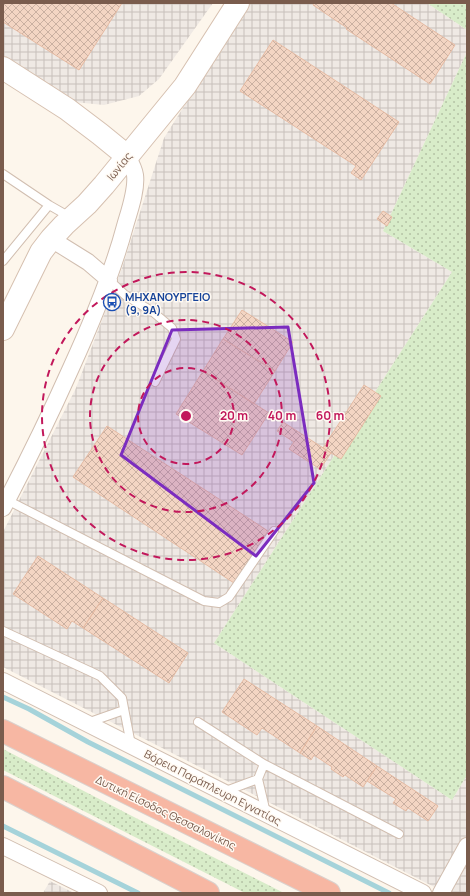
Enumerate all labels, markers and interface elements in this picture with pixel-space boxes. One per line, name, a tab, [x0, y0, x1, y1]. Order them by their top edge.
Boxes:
street label: Ιωνίας	[103, 149, 135, 183]
place label: ΜΗΧΑΝΟΥΡΓΕΙΟ (9, 9Α)	[125, 289, 210, 317]
bus stop icon: ΜΗΧΑΝΟΥΡΓΕΙΟ (9, 9Α)	[102, 292, 122, 312]
text: 20 m	[220, 407, 248, 424]
text: 40 m	[268, 407, 296, 424]
text: 60 m	[316, 407, 344, 424]
centre of rings	[179, 409, 193, 423]
street label: Βόρεια Παράπλευρη Εγνατίας	[142, 746, 284, 828]
street label: Δυτική Είσοδος Θεσσαλονίκης	[93, 771, 239, 853]

